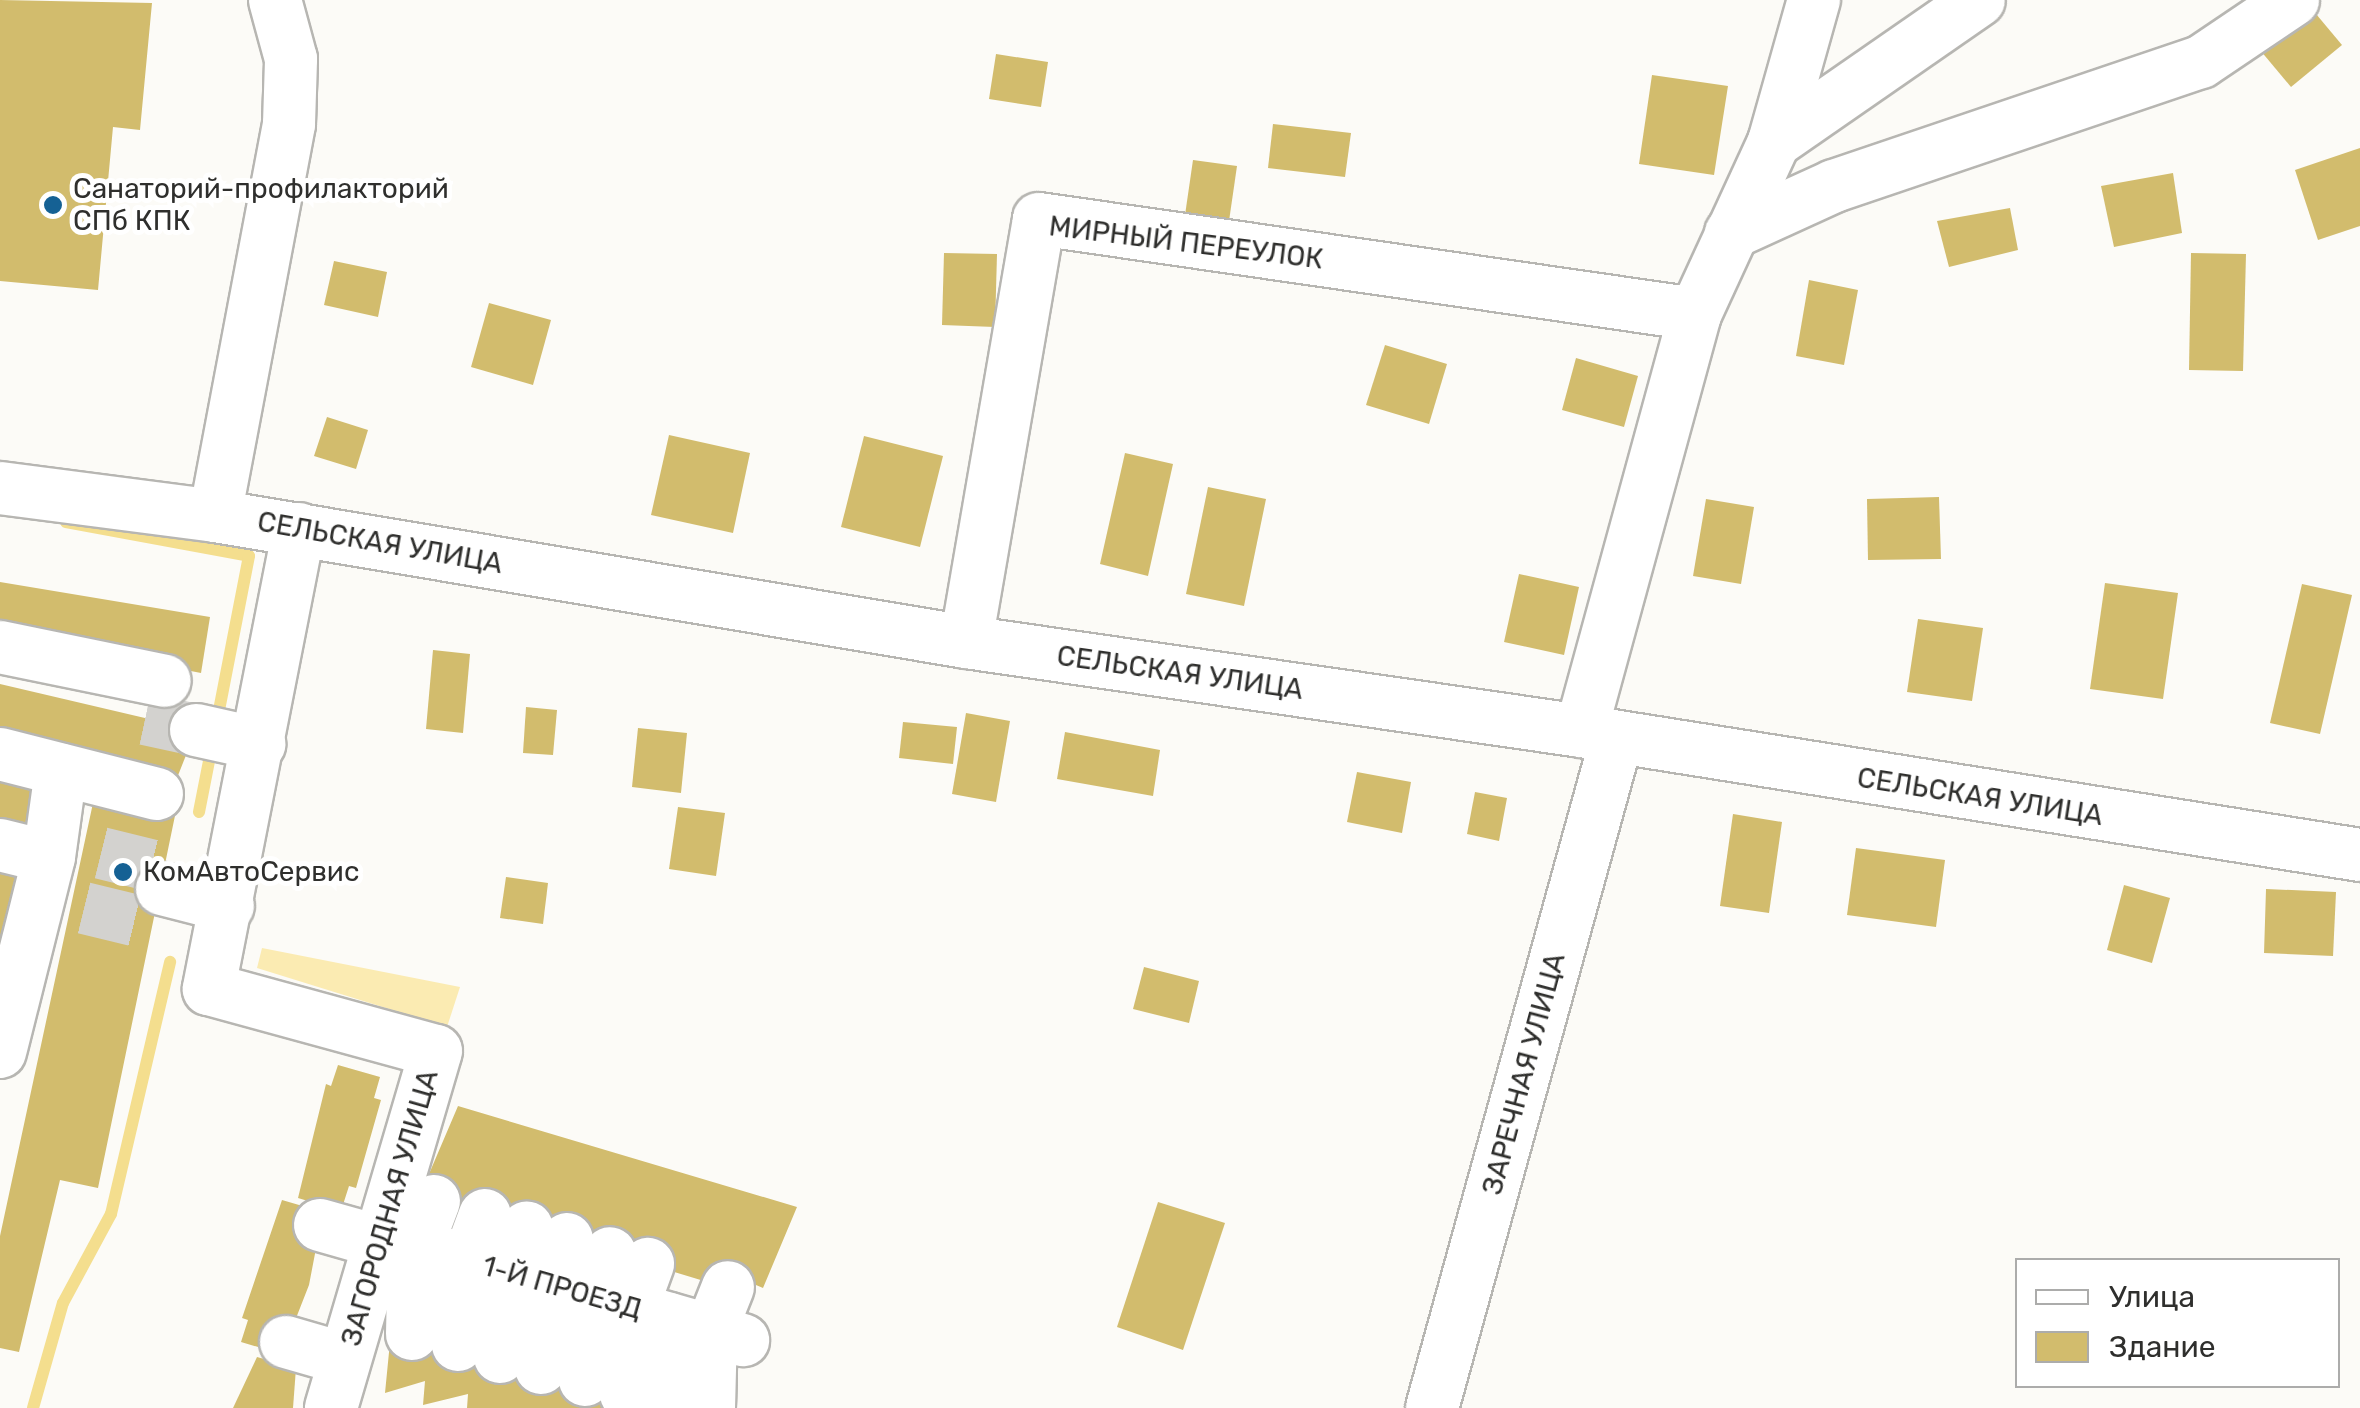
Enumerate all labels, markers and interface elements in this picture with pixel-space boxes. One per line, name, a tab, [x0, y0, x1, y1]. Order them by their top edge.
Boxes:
place label: Санаторий-профилакторий СПб КПК	[73, 172, 449, 238]
marker: Санаторий-профилакторий СПб КПК	[42, 194, 64, 216]
street label: МИРНЫЙ ПЕРЕУЛОК	[1047, 210, 1325, 276]
street label: СЕЛЬСКАЯ УЛИЦА	[255, 505, 505, 581]
street label: СЕЛЬСКАЯ УЛИЦА	[1055, 639, 1305, 707]
street label: СЕЛЬСКАЯ УЛИЦА	[1855, 761, 2105, 833]
place label: КомАвтоСервис	[143, 855, 359, 889]
marker: КомАвтоСервис	[112, 861, 134, 883]
street label: ЗАРЕЧНАЯ УЛИЦА	[1476, 949, 1572, 1199]
street label: ЗАГОРОДНАЯ УЛИЦА	[334, 1066, 446, 1350]
street label: 1-Й ПРОЕЗД	[479, 1249, 645, 1327]
legend	[2015, 1258, 2340, 1388]
text: Улица	[2109, 1279, 2195, 1315]
text: Здание	[2109, 1329, 2216, 1365]

